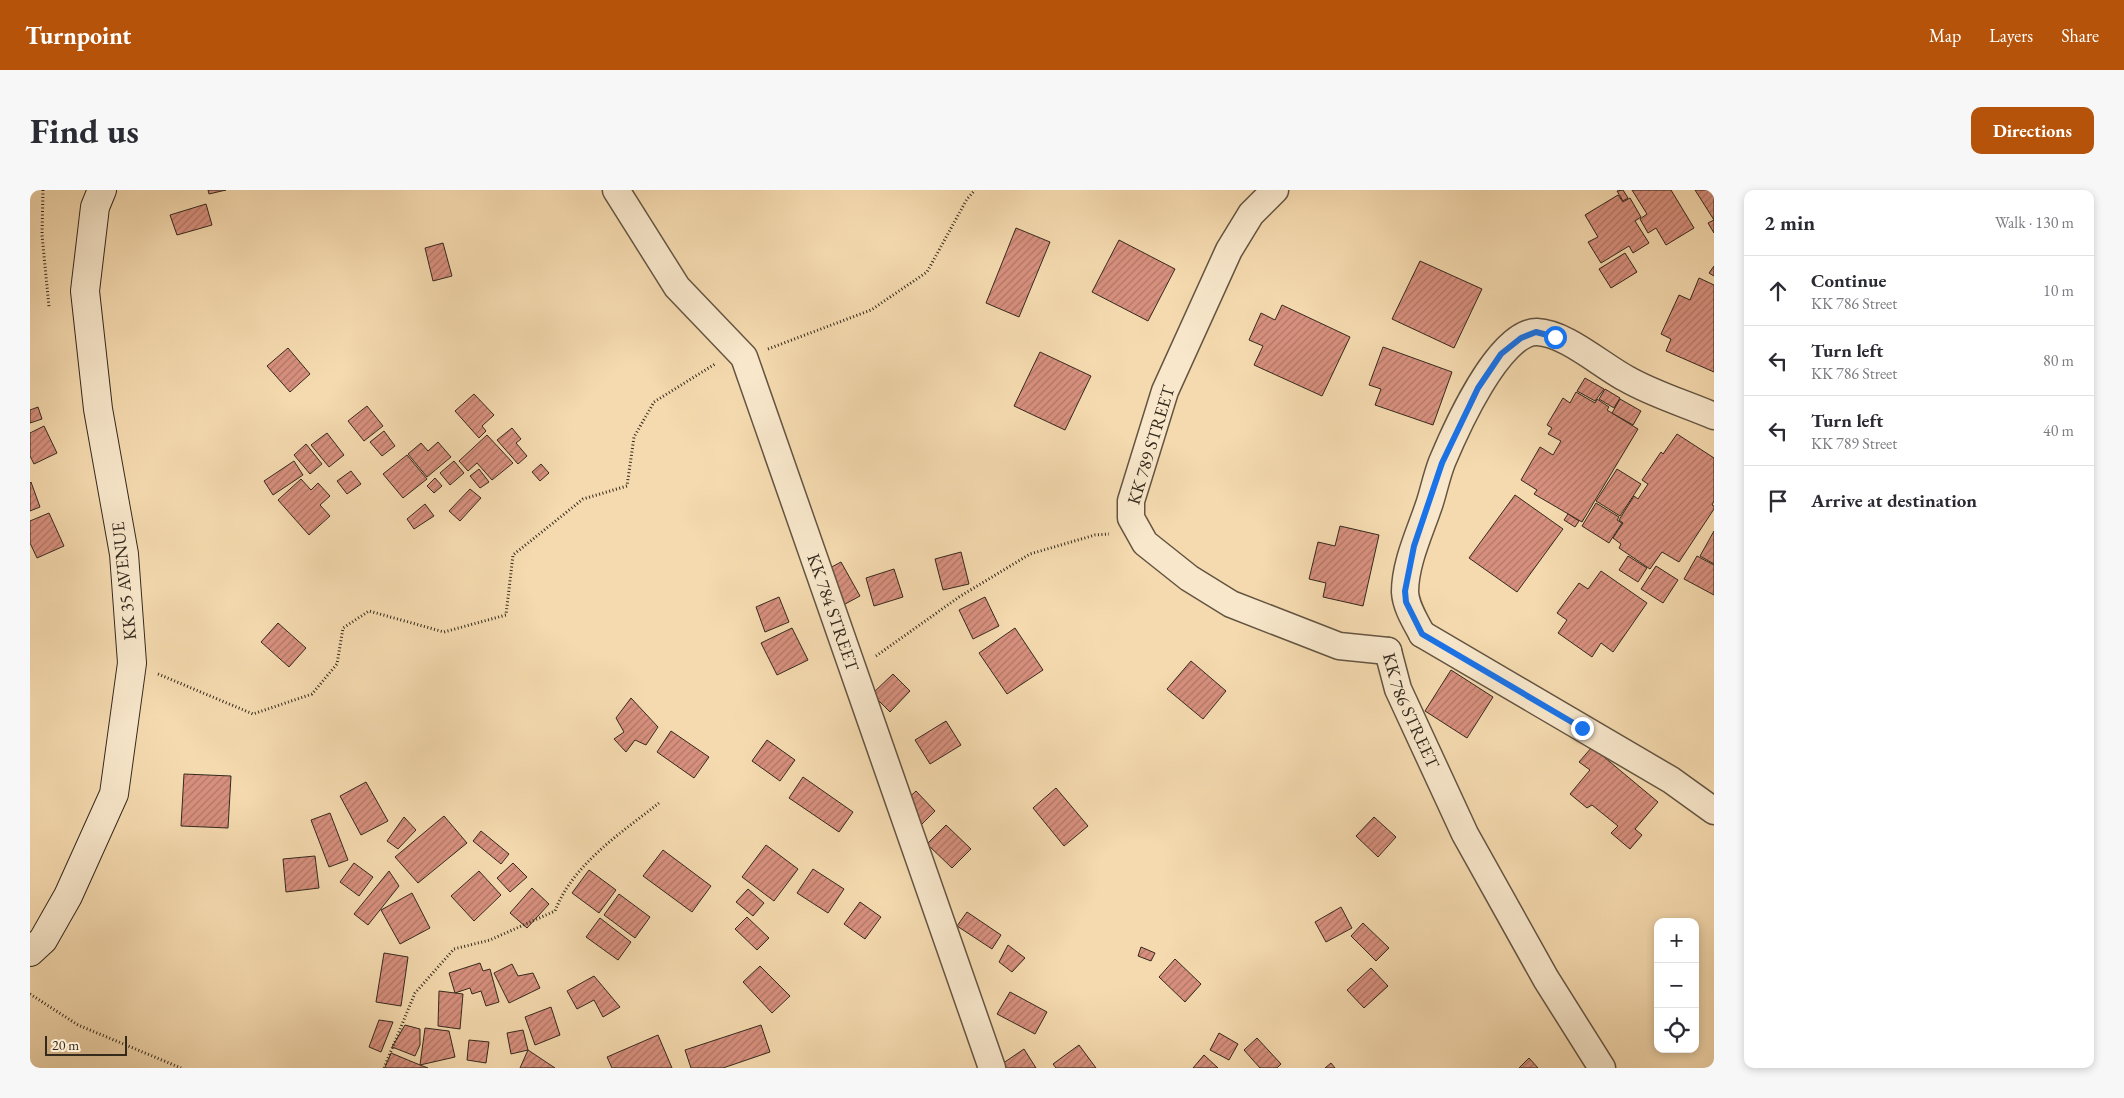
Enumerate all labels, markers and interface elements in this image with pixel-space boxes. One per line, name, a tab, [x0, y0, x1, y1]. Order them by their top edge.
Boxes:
text: Turnpoint	[25, 20, 131, 51]
text: Map	[1929, 24, 1961, 47]
text: Layers	[1989, 24, 2033, 47]
text: Share	[2061, 24, 2099, 47]
button: Directions	[1971, 107, 2094, 154]
text: Find us	[30, 108, 139, 153]
text: 2 min	[1764, 209, 1815, 236]
text: Walk · 130 m	[1995, 212, 2074, 233]
text: Continue	[1811, 268, 1886, 293]
icon: ahead	[1764, 277, 1792, 305]
text: 10 m	[2043, 280, 2074, 301]
text: KK 786 Street	[1811, 293, 1897, 314]
route start	[1544, 326, 1567, 349]
text: Turn left	[1811, 338, 1883, 363]
icon: left	[1764, 347, 1792, 375]
text: 80 m	[2043, 350, 2074, 371]
text: KK 786 Street	[1811, 363, 1897, 384]
street label: KK 789 STREET	[1122, 382, 1180, 507]
text: Turn left	[1811, 408, 1883, 433]
icon: left	[1764, 417, 1792, 445]
text: 40 m	[2043, 420, 2074, 441]
text: KK 789 Street	[1811, 433, 1897, 454]
icon: arrive	[1764, 487, 1792, 515]
text: Arrive at destination	[1811, 488, 1977, 513]
street label: KK 35 AVENUE	[106, 521, 141, 641]
street label: KK 784 STREET	[802, 550, 865, 675]
street label: KK 786 STREET	[1378, 650, 1446, 773]
route end	[1571, 717, 1594, 740]
map controls	[1654, 918, 1699, 1053]
button: +	[1654, 918, 1699, 963]
button: −	[1654, 963, 1699, 1008]
button: locate	[1654, 1008, 1699, 1053]
scale bar	[45, 1033, 128, 1056]
text: 20 m	[52, 1036, 79, 1054]

